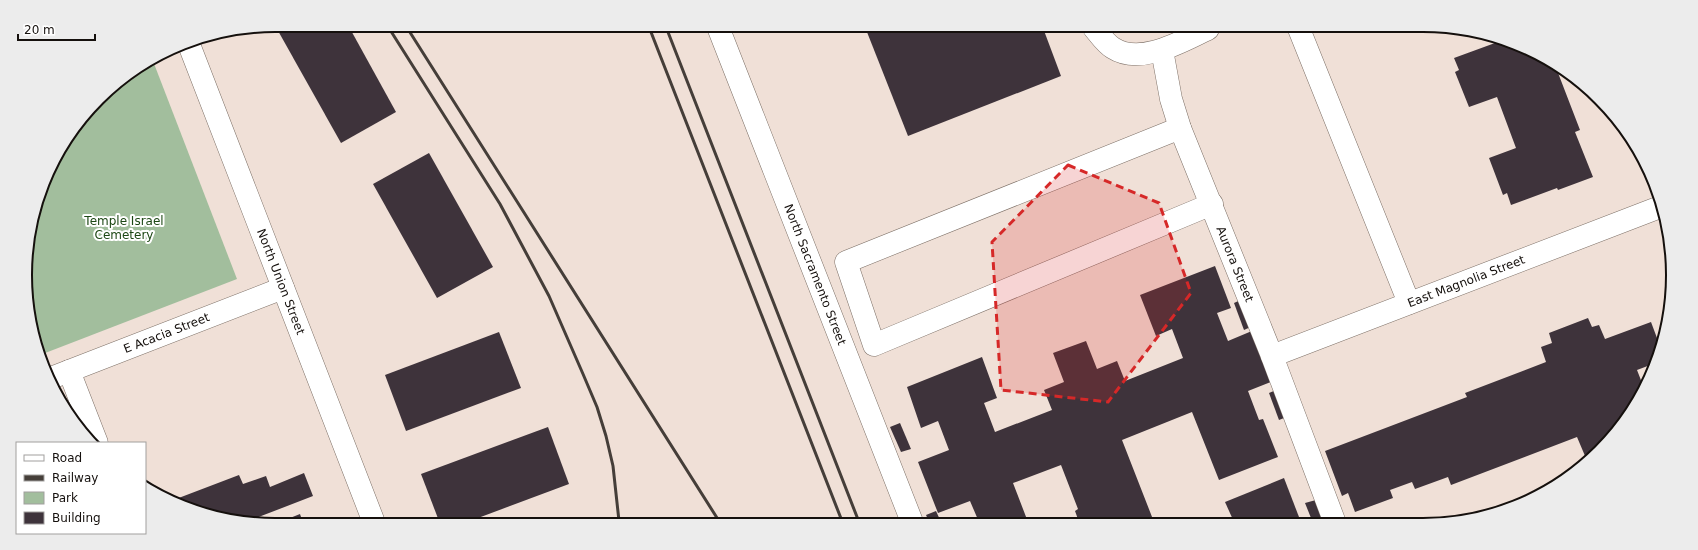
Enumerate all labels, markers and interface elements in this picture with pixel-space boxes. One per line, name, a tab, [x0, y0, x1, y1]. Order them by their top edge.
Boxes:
scale bar	[18, 16, 95, 42]
text: 20 m	[24, 23, 55, 37]
street label: North Sacramento Street	[781, 202, 849, 348]
park label: Temple Israel Cemetery	[83, 214, 164, 242]
street label: Aurora Street	[1213, 224, 1257, 304]
street label: North Union Street	[254, 227, 308, 337]
street label: East Magnolia Street	[1406, 252, 1527, 310]
street label: E Acacia Street	[122, 310, 212, 356]
legend	[16, 442, 146, 534]
text: Road	[52, 451, 82, 465]
text: Railway	[52, 471, 98, 485]
text: Park	[52, 491, 78, 505]
text: Building	[52, 511, 101, 525]

